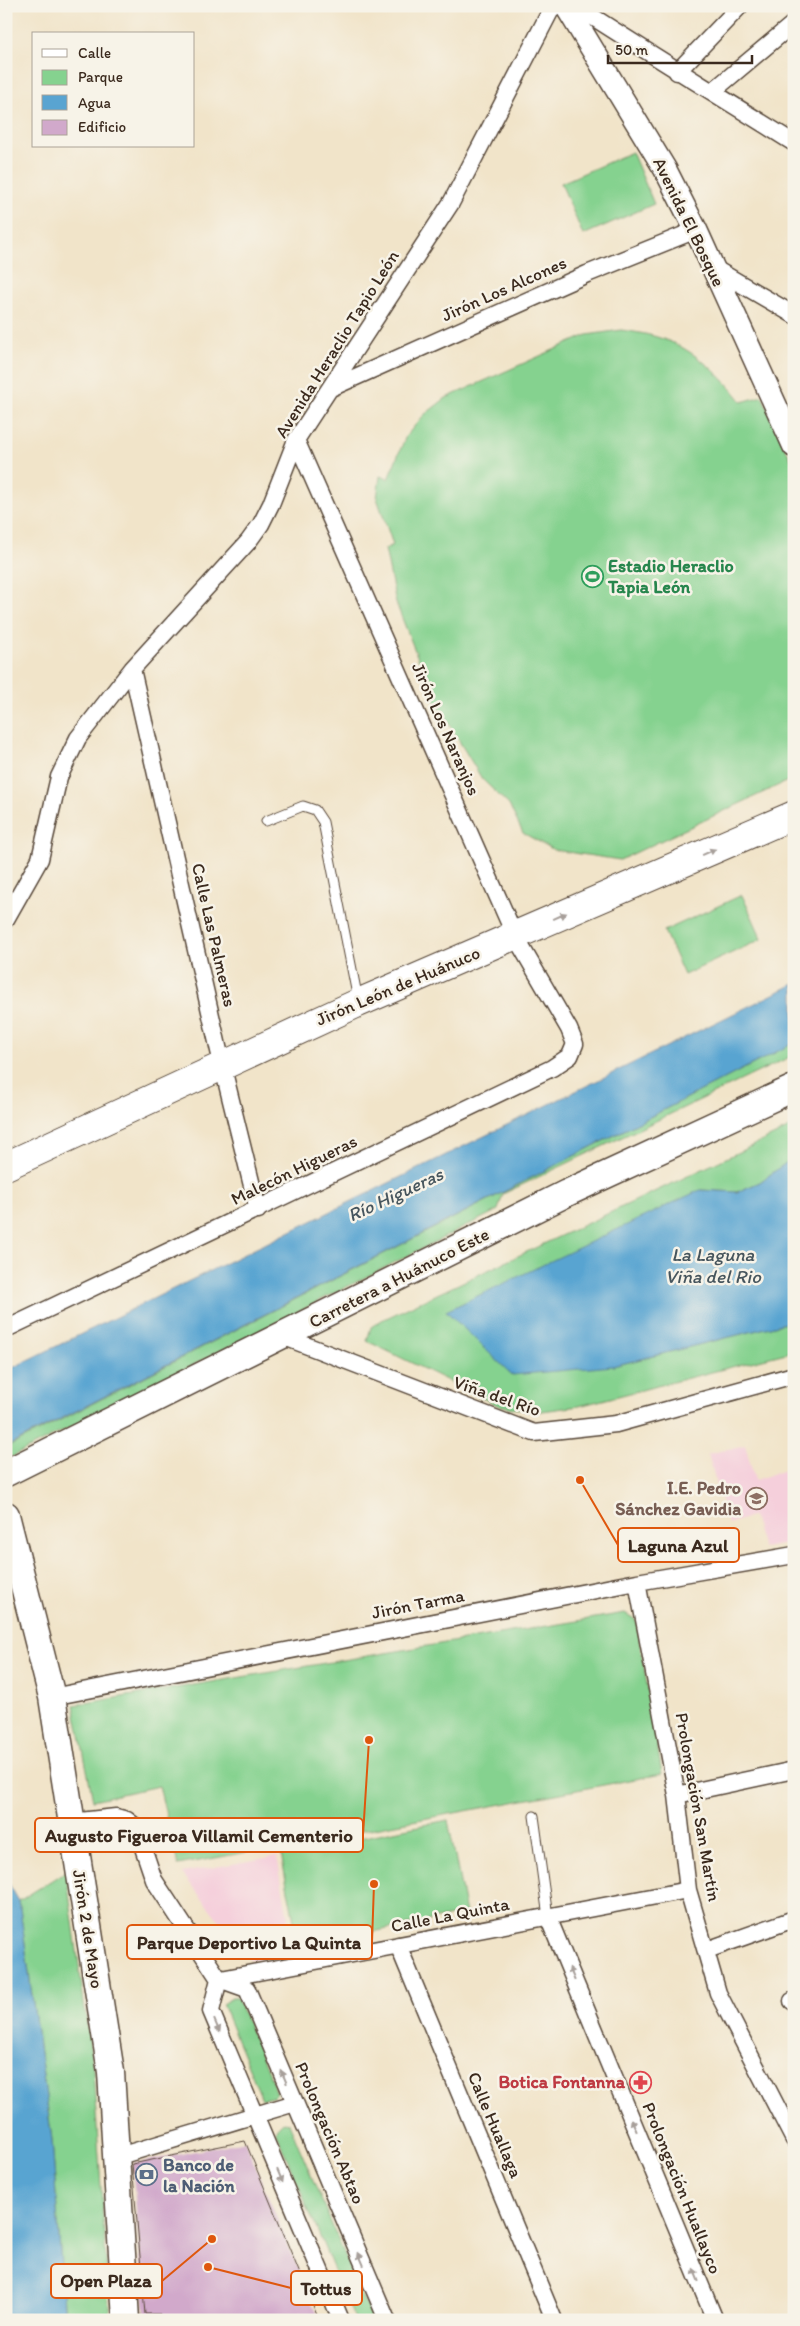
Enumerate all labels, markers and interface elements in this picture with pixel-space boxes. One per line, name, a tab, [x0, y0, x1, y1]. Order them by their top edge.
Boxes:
legend	[32, 32, 195, 148]
scale bar	[608, 32, 751, 64]
text: 50 m	[615, 41, 648, 59]
text: Calle	[78, 44, 111, 62]
text: Parque	[78, 68, 123, 86]
text: Agua	[78, 94, 112, 112]
text: Edificio	[78, 118, 126, 136]
street label: Avenida El Bosque	[648, 154, 730, 290]
street label: Avenida Heraclio Tapio León	[270, 246, 404, 442]
street label: Jirón Los Alcones	[438, 252, 570, 326]
place label: Estadio Heraclio Tapia León	[607, 555, 734, 598]
sports icon: Estadio Heraclio Tapia León	[580, 564, 604, 588]
street label: Jirón Los Naranjos	[407, 659, 485, 799]
one-way arrow	[702, 847, 716, 855]
street label: Calle Las Palmeras	[187, 861, 241, 1009]
one-way arrow	[553, 912, 567, 920]
street label: Jirón León de Huánuco	[313, 941, 483, 1031]
street label: Malecón Higueras	[227, 1130, 361, 1210]
water label: Río Higueras	[344, 1162, 447, 1227]
street label: Carretera a Huánuco Este	[305, 1223, 493, 1333]
water label: La Laguna Viña del Rio	[665, 1243, 762, 1288]
street label: Viña del Río	[451, 1371, 543, 1421]
place label: I.E. Pedro Sánchez Gavidia	[615, 1477, 741, 1520]
school or university icon: I.E. Pedro Sánchez Gavidia	[745, 1486, 769, 1510]
callout: Laguna Azul	[618, 1528, 739, 1562]
text: Laguna Azul	[628, 1534, 729, 1557]
street label: Jirón Tarma	[370, 1584, 467, 1624]
street label: Prolongación San Martín	[671, 1711, 725, 1903]
callout: Augusto Figueroa Villamil Cementerio	[35, 1818, 363, 1852]
text: Augusto Figueroa Villamil Cementerio	[44, 1824, 353, 1847]
street label: Jirón 2 de Mayo	[68, 1868, 108, 1990]
street label: Calle La Quinta	[389, 1893, 512, 1937]
callout: Parque Deportivo La Quinta	[127, 1925, 372, 1959]
text: Parque Deportivo La Quinta	[137, 1931, 362, 1954]
one-way arrow	[568, 1966, 576, 1981]
one-way arrow	[214, 2019, 222, 2033]
street label: Prolongación Abtao	[290, 2059, 370, 2207]
street label: Calle Huallaga	[463, 2069, 527, 2182]
one-way arrow	[280, 2070, 288, 2084]
pharmacy icon: Botica Fontanna	[629, 2070, 653, 2094]
place label: Botica Fontanna	[498, 2071, 626, 2093]
street label: Prolongación Huallayco	[637, 2099, 727, 2277]
one-way arrow	[630, 2117, 638, 2132]
place label: Banco de la Nación	[163, 2154, 236, 2197]
bank icon: Banco de la Nación	[135, 2163, 159, 2187]
one-way arrow	[277, 2169, 285, 2183]
one-way arrow	[357, 2252, 365, 2266]
callout: Open Plaza	[51, 2264, 162, 2298]
one-way arrow	[692, 2268, 700, 2282]
text: Open Plaza	[60, 2269, 152, 2292]
callout: Tottus	[291, 2271, 362, 2305]
text: Tottus	[300, 2277, 352, 2300]

